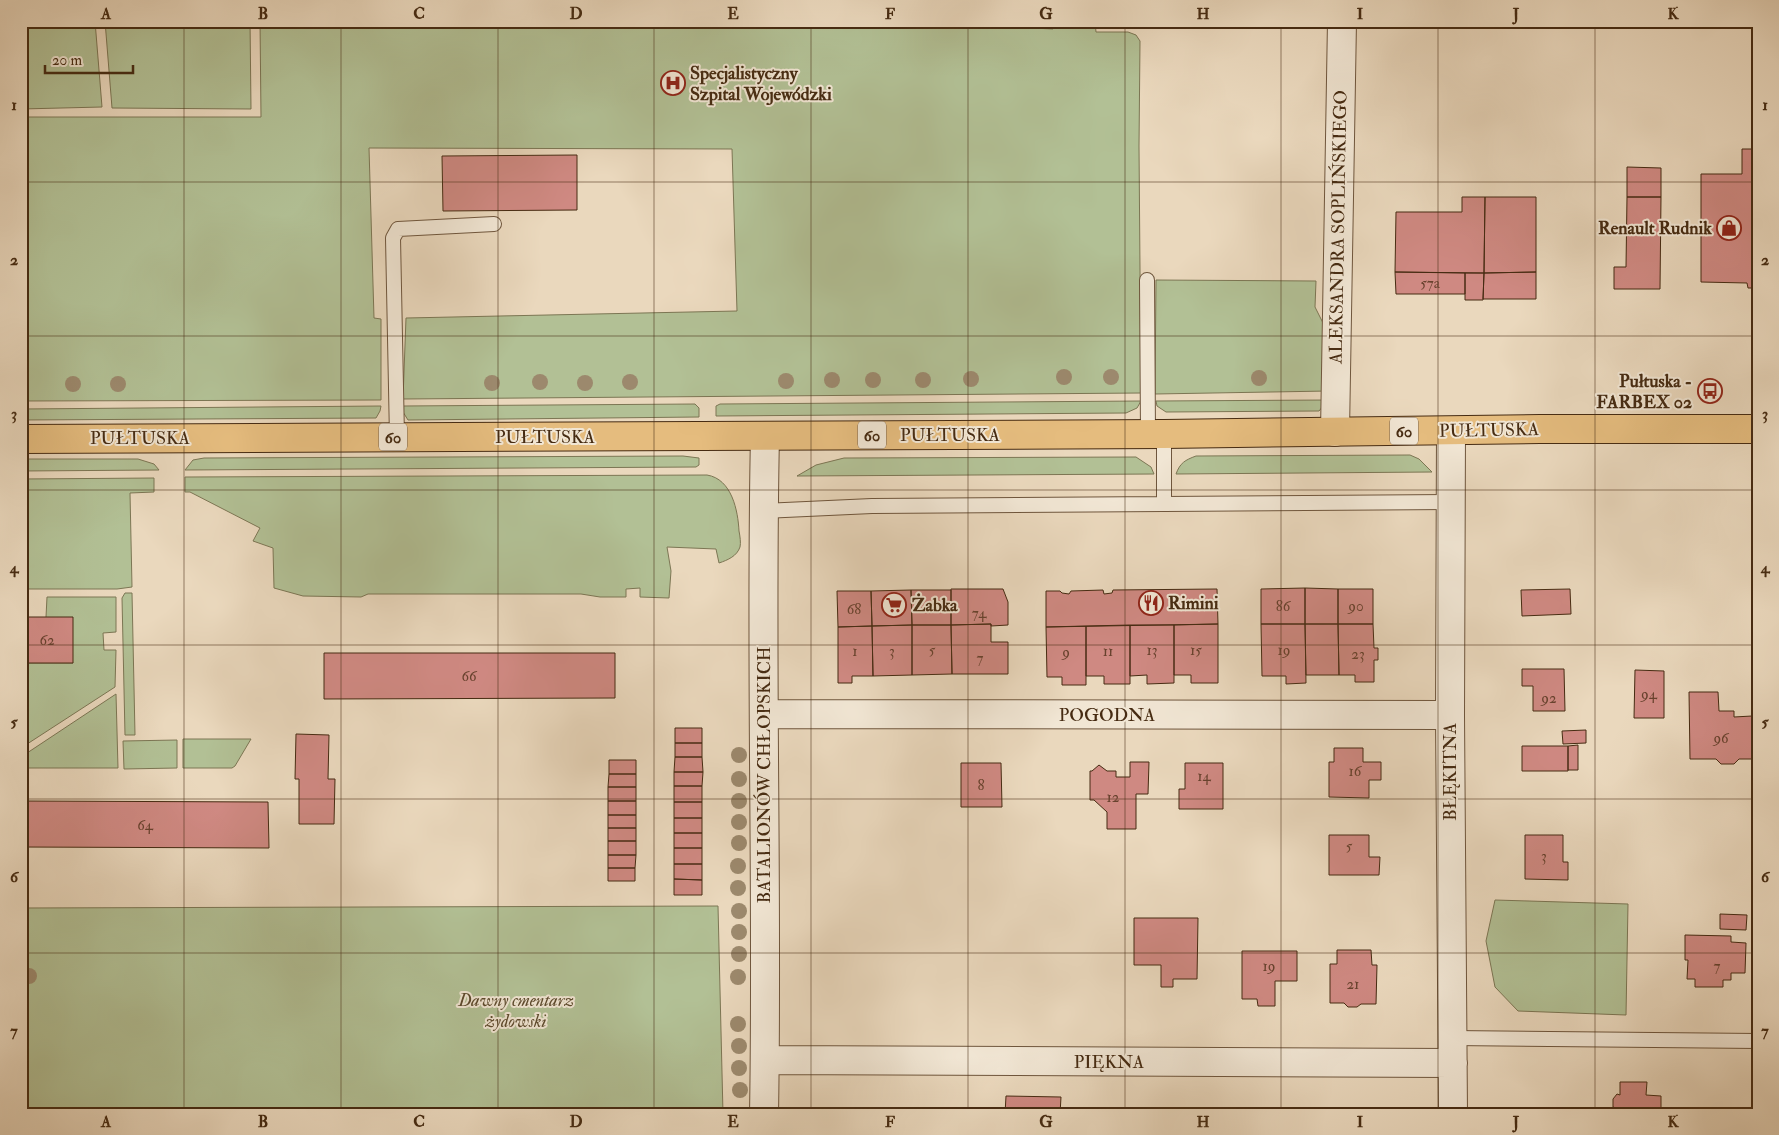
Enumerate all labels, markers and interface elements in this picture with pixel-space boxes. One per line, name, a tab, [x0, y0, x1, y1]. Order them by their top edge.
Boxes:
text: A	[100, 4, 112, 24]
text: B	[258, 4, 268, 24]
text: C	[413, 4, 425, 24]
text: D	[569, 4, 583, 24]
text: E	[727, 4, 739, 24]
text: F	[885, 4, 895, 24]
text: G	[1039, 4, 1053, 24]
text: H	[1196, 4, 1210, 24]
text: I	[1357, 4, 1364, 24]
text: J	[1512, 4, 1520, 25]
text: K	[1667, 4, 1679, 24]
scale bar	[45, 42, 132, 74]
text: 20 m	[52, 51, 82, 70]
place label: Specjalistyczny Szpital Wojewódzki	[690, 62, 832, 106]
hospital icon: Specjalistyczny Szpital Wojewódzki	[660, 70, 686, 96]
street label: ALEKSANDRA SOPLIŃSKIEGO	[1325, 90, 1352, 365]
text: 1	[11, 95, 17, 115]
text: 1	[1762, 95, 1768, 115]
shop icon: Renault Rudnik	[1716, 215, 1742, 241]
place label: Renault Rudnik	[1598, 217, 1712, 240]
text: 2	[10, 250, 18, 270]
text: 2	[1761, 250, 1769, 270]
house number: 57a	[1420, 274, 1441, 293]
place label: Pułtuska - FARBEX 02	[1596, 370, 1692, 414]
bus stop icon: Pułtuska - FARBEX 02	[1697, 378, 1723, 404]
text: 3	[11, 404, 17, 424]
text: 3	[1762, 404, 1768, 424]
road number: 60	[1390, 418, 1418, 444]
street label: PUŁTUSKA	[1439, 418, 1540, 443]
road number: 60	[858, 422, 886, 448]
road number: 60	[379, 424, 407, 451]
street label: PUŁTUSKA	[900, 424, 1001, 447]
street label: PUŁTUSKA	[495, 426, 596, 449]
street label: PUŁTUSKA	[90, 427, 191, 450]
text: 4	[9, 558, 20, 578]
text: 4	[1760, 558, 1771, 578]
restaurant icon: Rimini	[1138, 590, 1164, 616]
supermarket icon: Żabka	[881, 592, 907, 618]
place label: Rimini	[1168, 592, 1219, 615]
place label: Żabka	[912, 593, 958, 617]
house number: 86	[1276, 597, 1292, 616]
house number: 90	[1347, 597, 1364, 616]
house number: 68	[847, 600, 861, 619]
house number: 74	[972, 604, 987, 623]
house number: 62	[39, 631, 55, 650]
house number: 5	[929, 641, 936, 660]
house number: 13	[1146, 641, 1158, 660]
house number: 15	[1190, 641, 1202, 660]
house number: 19	[1278, 641, 1290, 660]
house number: 1	[852, 642, 858, 661]
house number: 3	[889, 642, 895, 661]
house number: 11	[1103, 642, 1113, 661]
house number: 9	[1061, 643, 1070, 662]
house number: 23	[1351, 645, 1365, 664]
street label: BATALIONÓW CHŁOPSKICH	[753, 646, 776, 904]
house number: 7	[977, 649, 984, 668]
house number: 66	[461, 667, 478, 686]
house number: 94	[1640, 685, 1658, 704]
house number: 92	[1540, 689, 1557, 708]
street label: POGODNA	[1059, 704, 1156, 727]
text: 5	[10, 712, 18, 732]
text: 5	[1761, 712, 1769, 732]
street label: BŁĘKITNA	[1439, 722, 1462, 821]
house number: 96	[1712, 729, 1730, 748]
house number: 16	[1349, 762, 1363, 781]
house number: 14	[1197, 767, 1212, 786]
house number: 8	[977, 776, 985, 795]
house number: 12	[1107, 788, 1120, 807]
house number: 64	[137, 816, 154, 835]
house number: 5	[1346, 837, 1353, 856]
house number: 3	[1541, 847, 1547, 866]
text: 6	[10, 867, 20, 887]
text: 6	[1761, 867, 1771, 887]
house number: 19	[1263, 957, 1275, 976]
house number: 7	[1714, 957, 1721, 976]
house number: 21	[1347, 975, 1359, 994]
park label: Dawny cmentarz żydowski	[457, 989, 574, 1033]
text: 7	[10, 1021, 18, 1041]
text: 7	[1761, 1021, 1769, 1041]
street label: PIĘKNA	[1074, 1051, 1145, 1074]
text: A	[100, 1112, 112, 1132]
text: B	[258, 1112, 268, 1132]
text: C	[413, 1112, 425, 1132]
text: D	[569, 1112, 583, 1132]
text: E	[727, 1112, 739, 1132]
text: F	[885, 1112, 895, 1132]
text: G	[1039, 1112, 1053, 1132]
text: H	[1196, 1112, 1210, 1132]
text: I	[1357, 1112, 1364, 1132]
text: J	[1512, 1112, 1520, 1133]
text: K	[1667, 1112, 1679, 1132]

